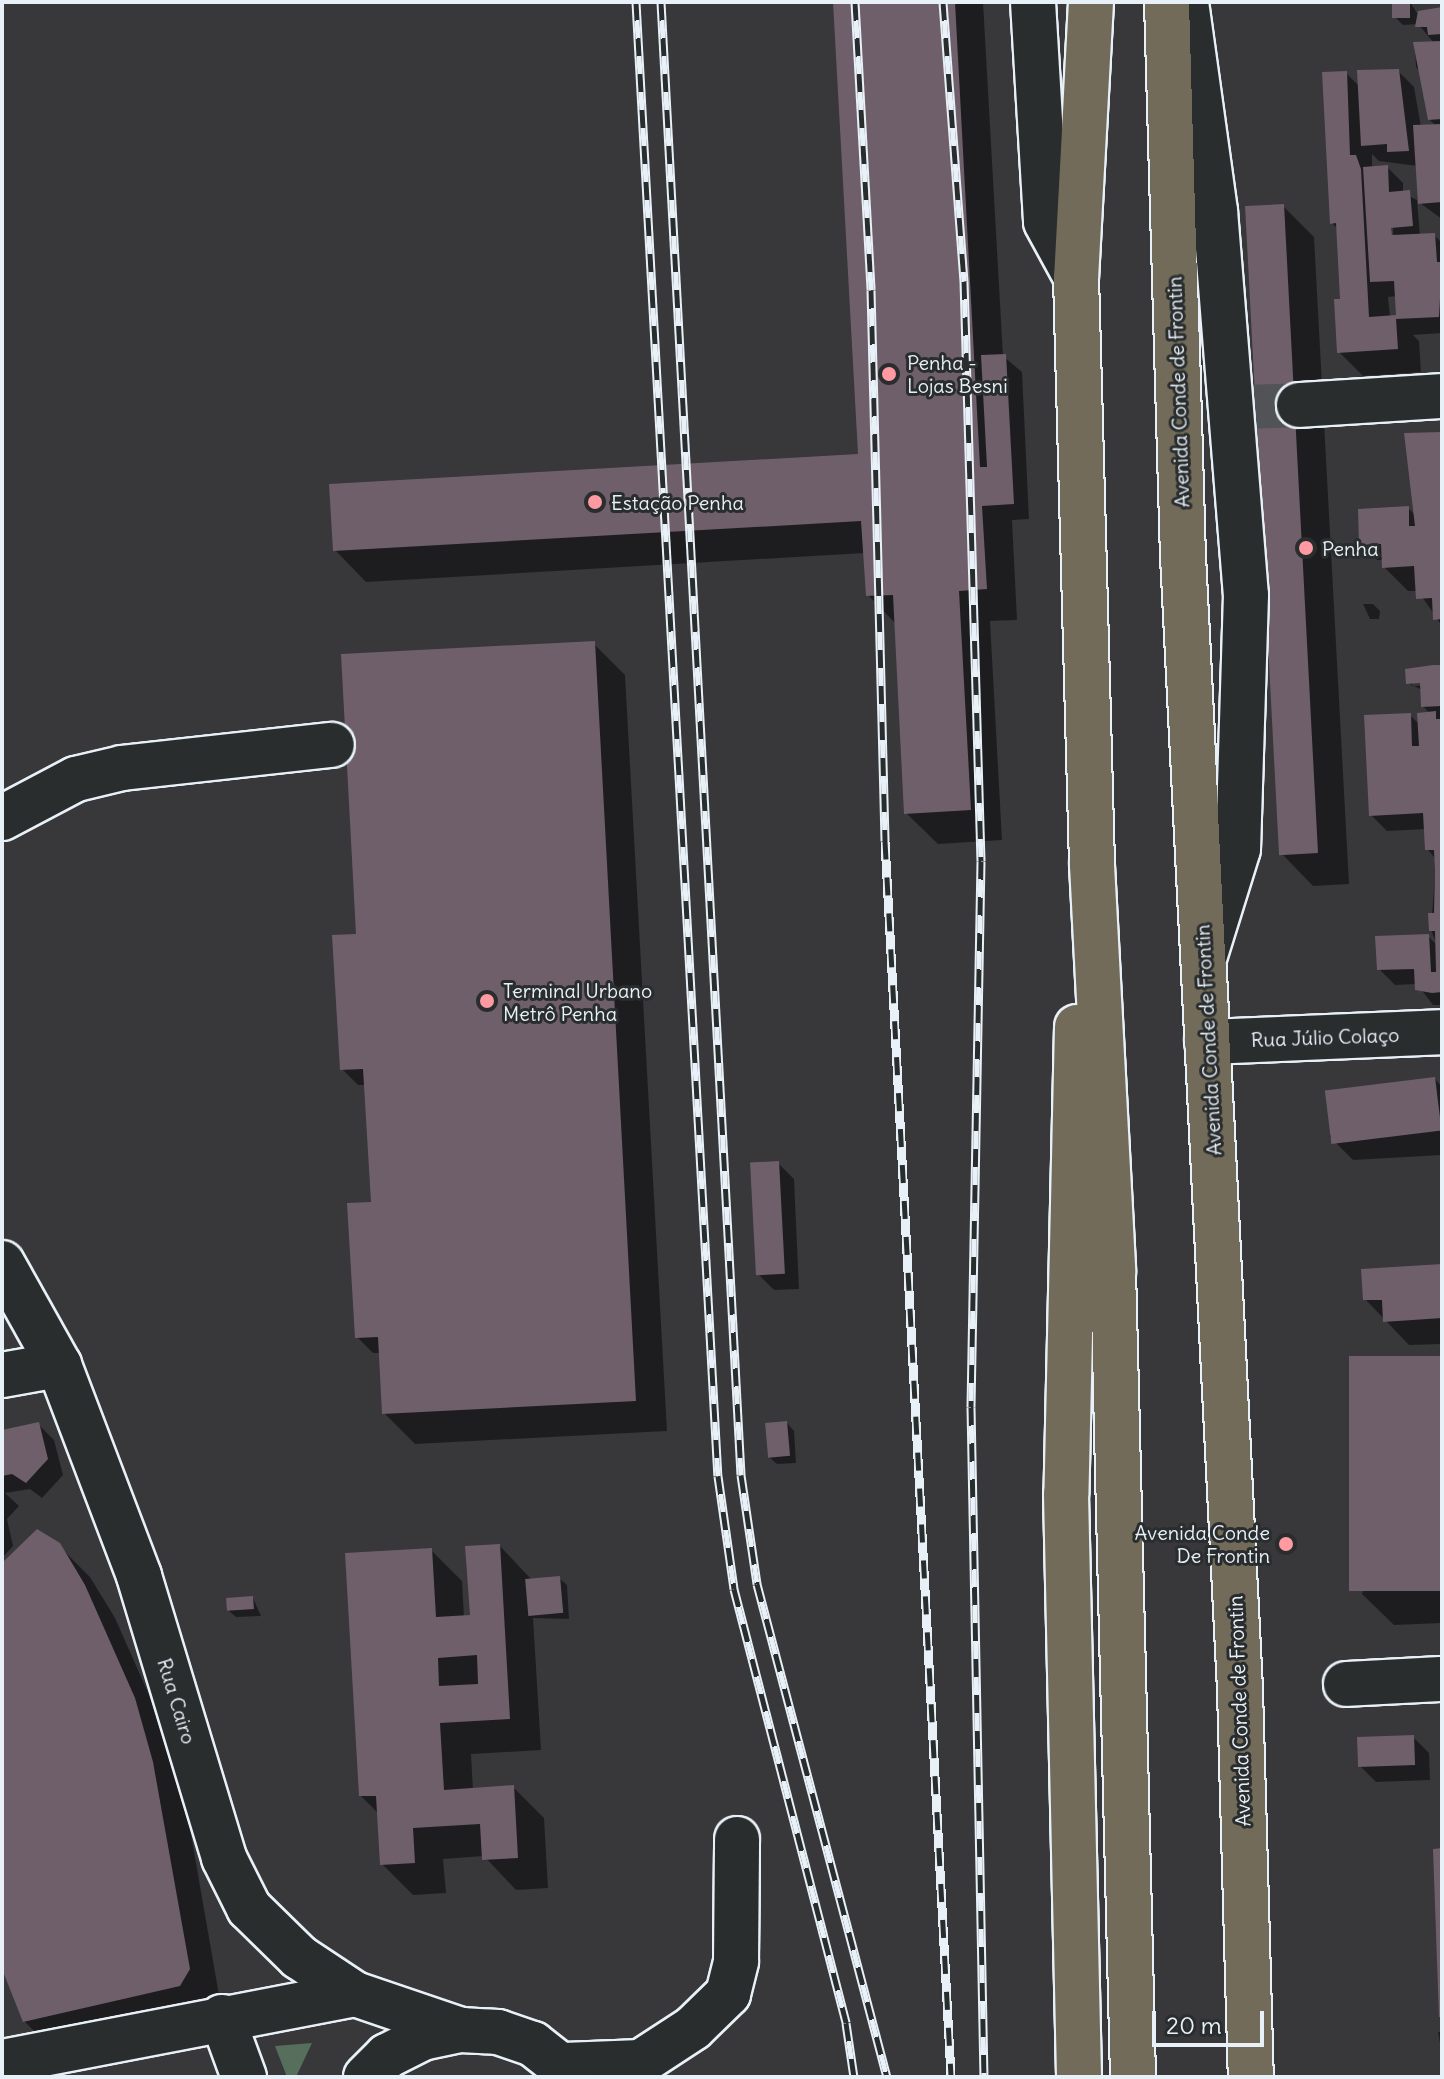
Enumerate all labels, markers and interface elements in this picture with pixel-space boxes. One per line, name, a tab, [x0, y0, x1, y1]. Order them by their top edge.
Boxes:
street label: Avenida Conde de Frontin	[1162, 276, 1194, 508]
place label: Penha - Lojas Besni	[907, 350, 1008, 397]
marker: Penha - Lojas Besni	[878, 363, 900, 385]
place label: Estação Penha	[611, 490, 744, 514]
marker: Estação Penha	[586, 493, 604, 511]
place label: Penha	[1322, 536, 1379, 560]
marker: Penha	[1297, 539, 1315, 557]
street label: Avenida Conde de Frontin	[1190, 924, 1226, 1156]
place label: Terminal Urbano Metrô Penha	[503, 978, 652, 1025]
marker: Terminal Urbano Metrô Penha	[478, 992, 496, 1010]
street label: Rua Júlio Colaço	[1250, 1022, 1400, 1052]
place label: Avenida Conde De Frontin	[1135, 1520, 1270, 1567]
marker: Avenida Conde De Frontin	[1277, 1535, 1295, 1553]
street label: Avenida Conde de Frontin	[1223, 1595, 1255, 1827]
street label: Rua Cairo	[153, 1655, 201, 1747]
scale bar	[1156, 1995, 1268, 2045]
text: 20 m	[1166, 2010, 1222, 2040]

